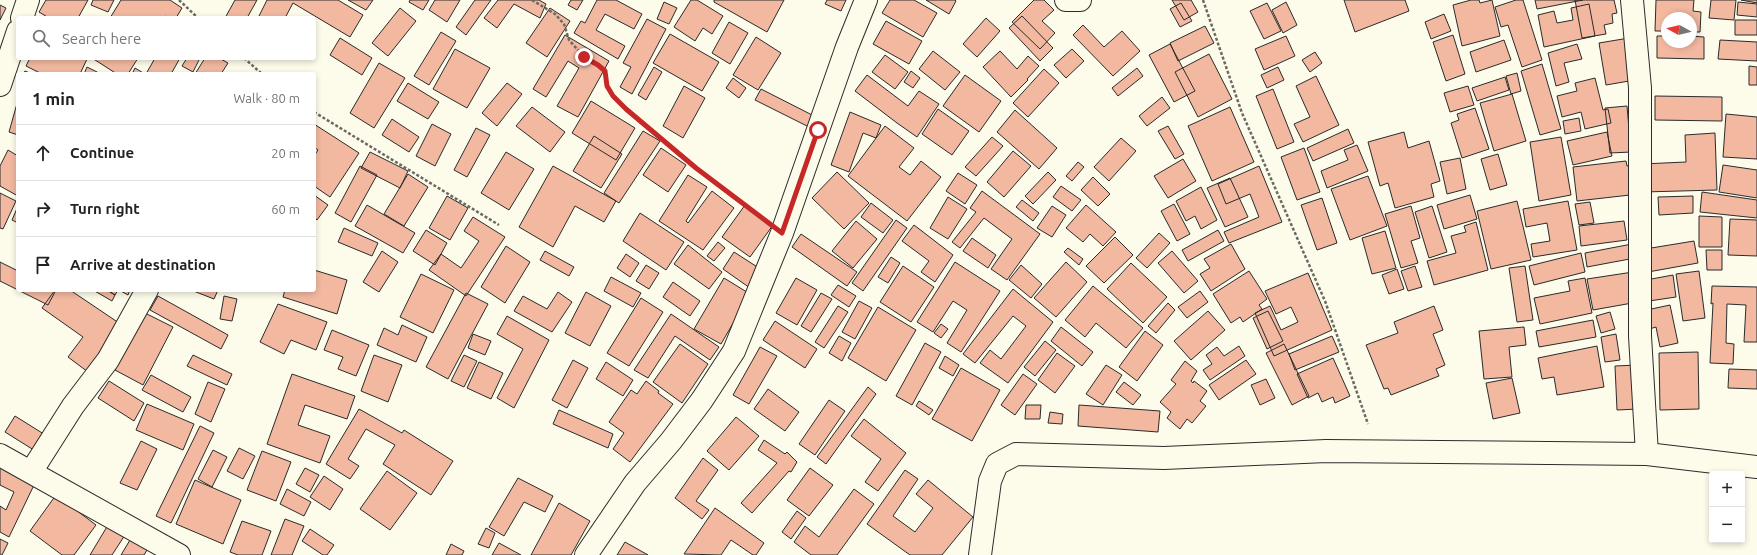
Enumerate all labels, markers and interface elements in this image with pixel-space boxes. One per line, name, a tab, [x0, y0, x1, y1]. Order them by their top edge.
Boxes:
north arrow	[1661, 12, 1697, 48]
search box	[16, 16, 316, 60]
icon: search	[30, 27, 52, 49]
text: Search here	[62, 30, 141, 47]
route end	[575, 48, 593, 66]
text: 1 min	[32, 89, 75, 108]
text: Walk · 80 m	[234, 91, 300, 105]
route start	[809, 121, 827, 139]
icon: ahead	[32, 142, 54, 164]
text: Continue	[70, 144, 134, 161]
text: 20 m	[271, 146, 300, 160]
icon: right	[32, 198, 54, 220]
text: Turn right	[70, 200, 140, 217]
text: 60 m	[271, 202, 300, 216]
icon: arrive	[32, 254, 54, 276]
text: Arrive at destination	[70, 256, 216, 273]
map controls	[1709, 471, 1745, 543]
button: +	[1709, 471, 1745, 507]
button: −	[1709, 507, 1745, 543]

